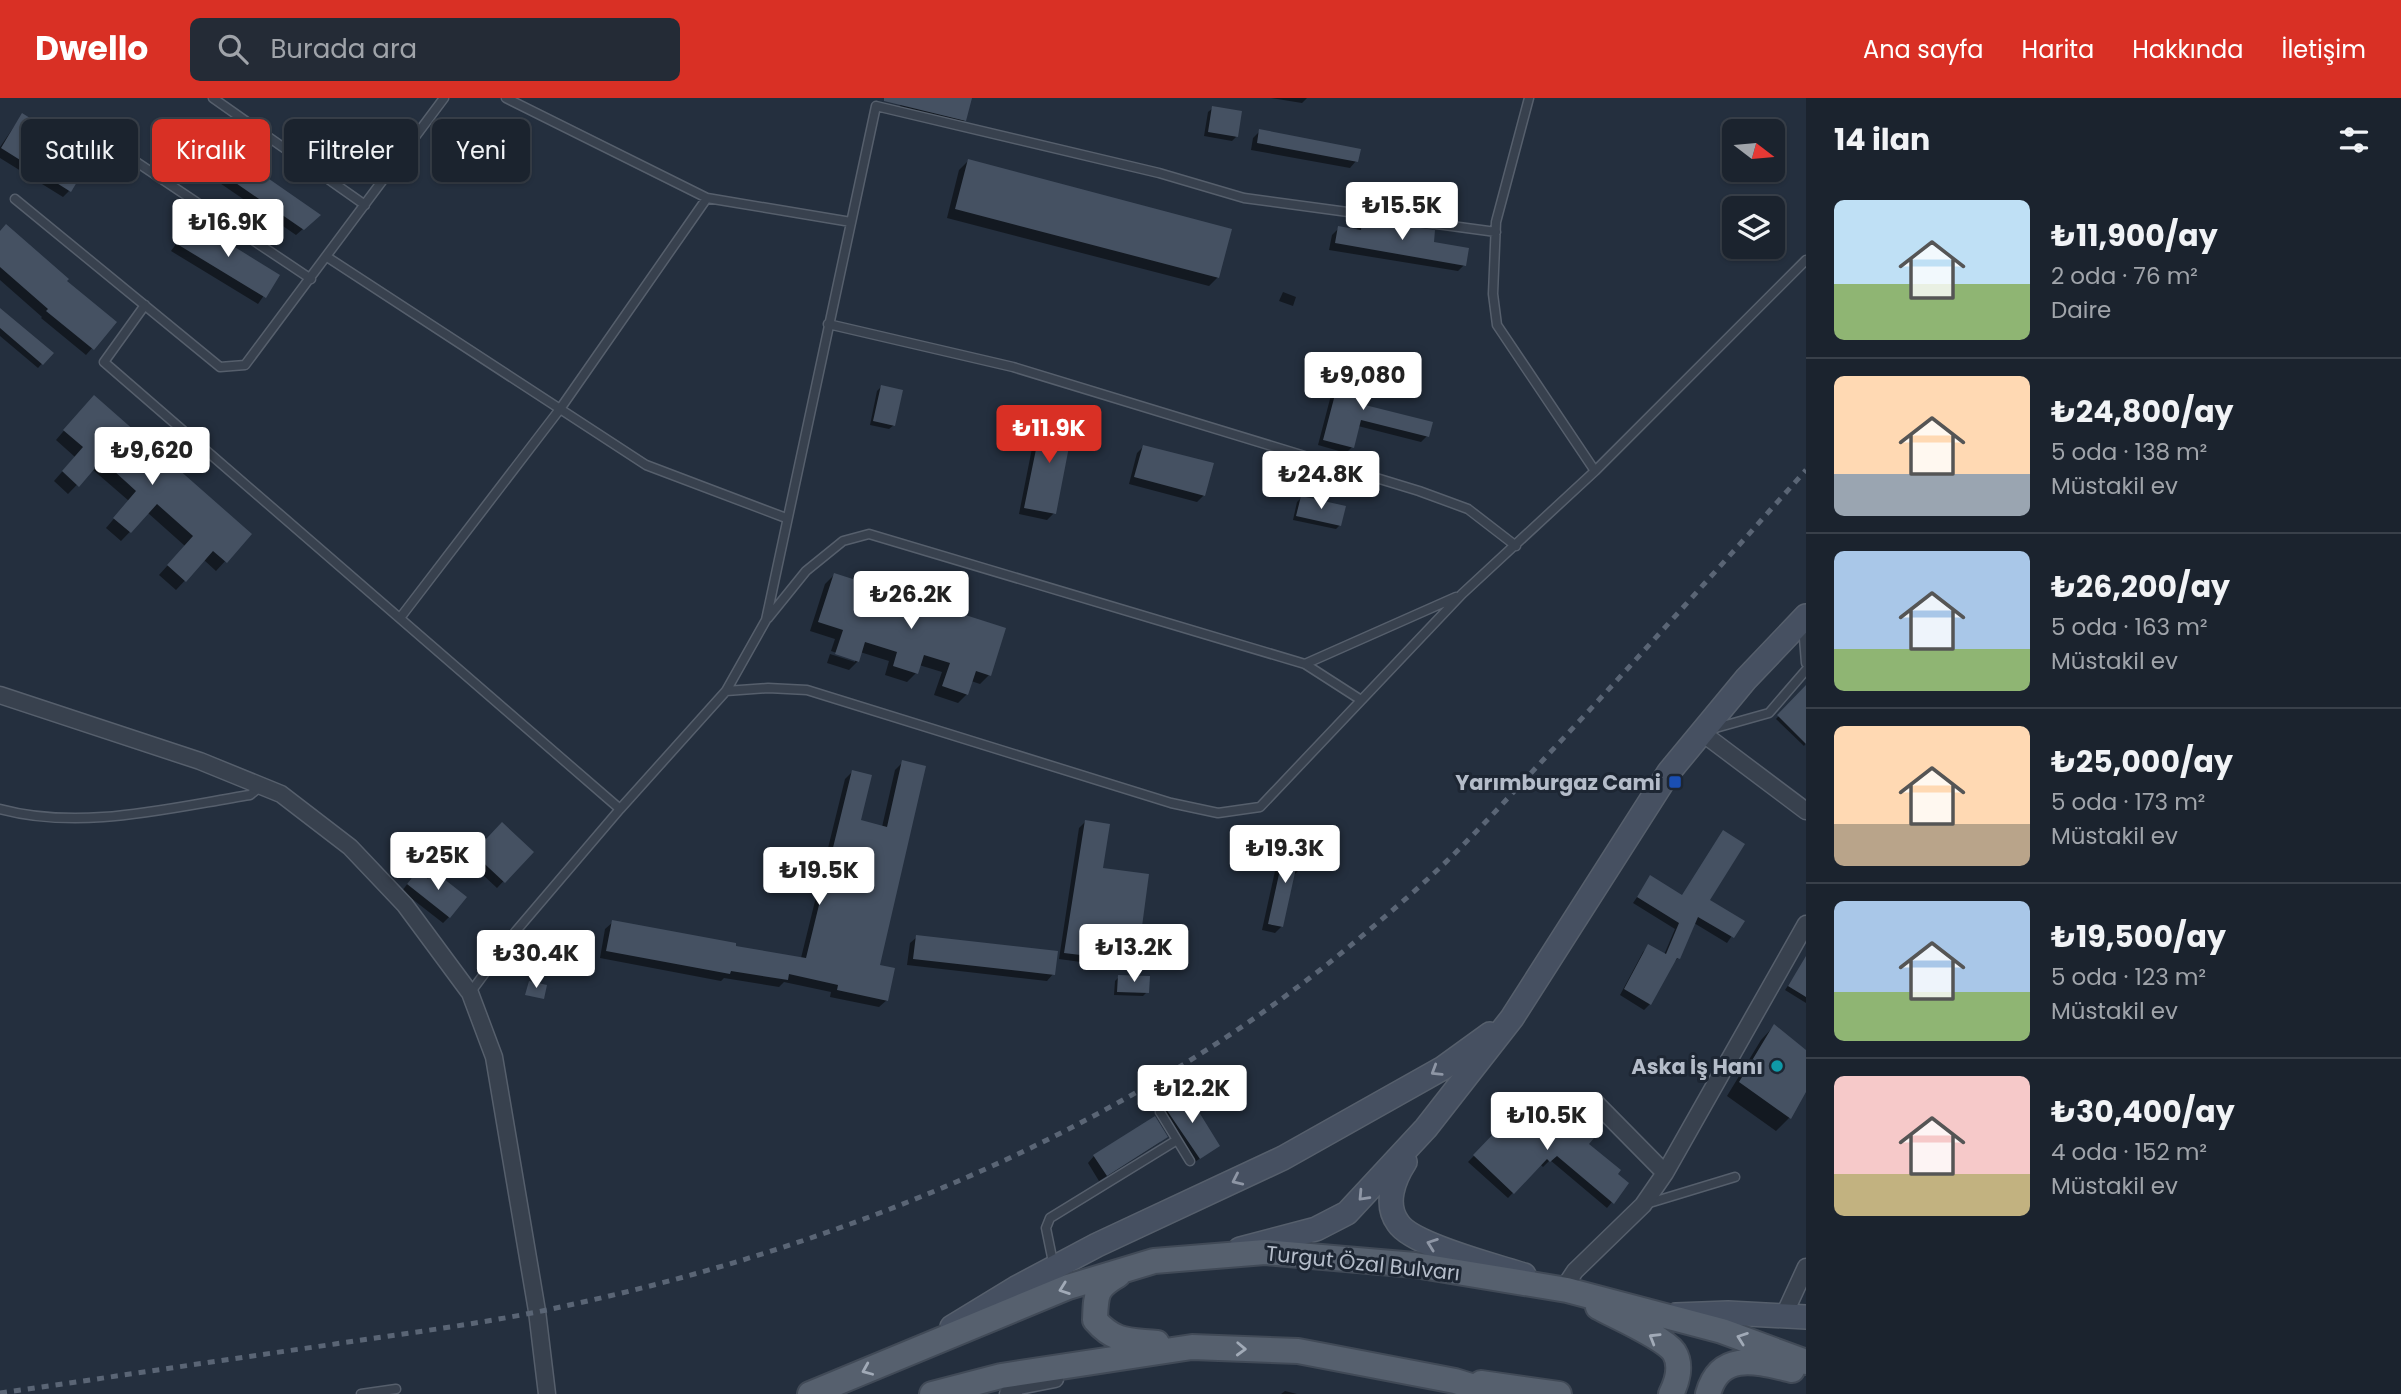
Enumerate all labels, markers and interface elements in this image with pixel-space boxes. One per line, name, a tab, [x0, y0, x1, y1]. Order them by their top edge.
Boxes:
search box	[190, 18, 680, 81]
text: Dwello	[35, 25, 148, 72]
icon: search	[214, 30, 252, 68]
text: Burada ara	[270, 31, 417, 67]
text: Ana sayfa	[1863, 33, 1984, 66]
text: Harita	[2022, 33, 2094, 66]
text: Hakkında	[2132, 33, 2244, 66]
text: İletişim	[2282, 33, 2366, 66]
text: 14 ilan	[1834, 118, 1930, 161]
chip: Satılık	[21, 119, 138, 182]
chip: Kiralık	[152, 119, 270, 182]
chip: Filtreler	[284, 119, 418, 182]
chip: Yeni	[432, 119, 530, 182]
north arrow	[1722, 119, 1785, 182]
map controls	[1722, 119, 1785, 259]
icon: filters	[2335, 121, 2373, 159]
pin: ₺15.5K	[1345, 183, 1459, 242]
text: ₺15.5K	[1362, 189, 1442, 221]
button: layers	[1722, 196, 1785, 259]
pin: ₺16.9K	[171, 200, 285, 259]
text: ₺16.9K	[188, 206, 268, 238]
text: ₺11,900/ay	[2051, 214, 2218, 257]
icon: home	[1890, 228, 1974, 312]
text: 2 oda · 76 m²	[2051, 260, 2198, 292]
text: Daire	[2051, 294, 2111, 326]
pin: ₺9,080	[1306, 352, 1420, 412]
text: ₺9,080	[1321, 359, 1405, 391]
text: ₺24,800/ay	[2051, 390, 2234, 433]
icon: home	[1890, 404, 1974, 488]
pin: ₺11.9K	[992, 406, 1106, 465]
text: ₺11.9K	[1012, 412, 1086, 444]
pin: ₺9,620	[95, 428, 209, 487]
text: ₺9,620	[111, 434, 193, 466]
text: 5 oda · 138 m²	[2051, 436, 2207, 468]
pin: ₺24.8K	[1264, 452, 1378, 511]
text: ₺24.8K	[1278, 458, 1364, 490]
text: Müstakil ev	[2051, 470, 2178, 502]
text: ₺26,200/ay	[2051, 565, 2230, 608]
pin: ₺26.2K	[854, 572, 968, 631]
text: ₺26.2K	[870, 578, 952, 610]
icon: home	[1890, 579, 1974, 663]
text: 5 oda · 163 m²	[2051, 611, 2208, 643]
text: Müstakil ev	[2051, 645, 2178, 677]
text: ₺25,000/ay	[2051, 740, 2233, 783]
icon: home	[1890, 754, 1974, 838]
place label: Yarımburgaz Cami	[1455, 768, 1661, 797]
marker: Yarımburgaz Cami	[1667, 774, 1683, 790]
text: 5 oda · 173 m²	[2051, 786, 2205, 818]
text: Müstakil ev	[2051, 820, 2178, 852]
pin: ₺19.3K	[1228, 826, 1342, 885]
pin: ₺25K	[397, 832, 479, 892]
text: ₺19.3K	[1246, 832, 1324, 864]
text: ₺25K	[406, 839, 470, 871]
pin: ₺19.5K	[762, 848, 876, 907]
text: ₺19.5K	[779, 854, 859, 886]
text: ₺19,500/ay	[2051, 915, 2226, 958]
pin: ₺13.2K	[1077, 924, 1191, 984]
icon: home	[1890, 929, 1974, 1013]
pin: ₺30.4K	[479, 930, 593, 990]
text: ₺13.2K	[1095, 931, 1173, 963]
text: ₺30.4K	[493, 937, 579, 969]
text: 5 oda · 123 m²	[2051, 961, 2206, 993]
text: Müstakil ev	[2051, 995, 2178, 1027]
place label: Aska İş Hanı	[1631, 1052, 1763, 1081]
marker: Aska İş Hanı	[1769, 1058, 1785, 1074]
one-way arrow	[1431, 1063, 1444, 1076]
pin: ₺12.2K	[1135, 1066, 1249, 1125]
text: ₺12.2K	[1154, 1072, 1230, 1104]
text: ₺30,400/ay	[2051, 1090, 2235, 1133]
pin: ₺10.5K	[1490, 1093, 1604, 1152]
text: ₺10.5K	[1507, 1099, 1587, 1131]
icon: home	[1890, 1104, 1974, 1188]
text: 4 oda · 152 m²	[2051, 1136, 2207, 1168]
text: Müstakil ev	[2051, 1170, 2178, 1202]
one-way arrow	[1232, 1172, 1244, 1186]
one-way arrow	[1358, 1188, 1371, 1201]
street label: Turgut Özal Bulvarı	[1265, 1238, 1461, 1288]
one-way arrow	[1427, 1238, 1439, 1252]
one-way arrow	[1059, 1280, 1071, 1294]
one-way arrow	[1736, 1332, 1749, 1346]
one-way arrow	[1649, 1333, 1662, 1346]
one-way arrow	[1235, 1342, 1246, 1357]
one-way arrow	[862, 1362, 874, 1376]

